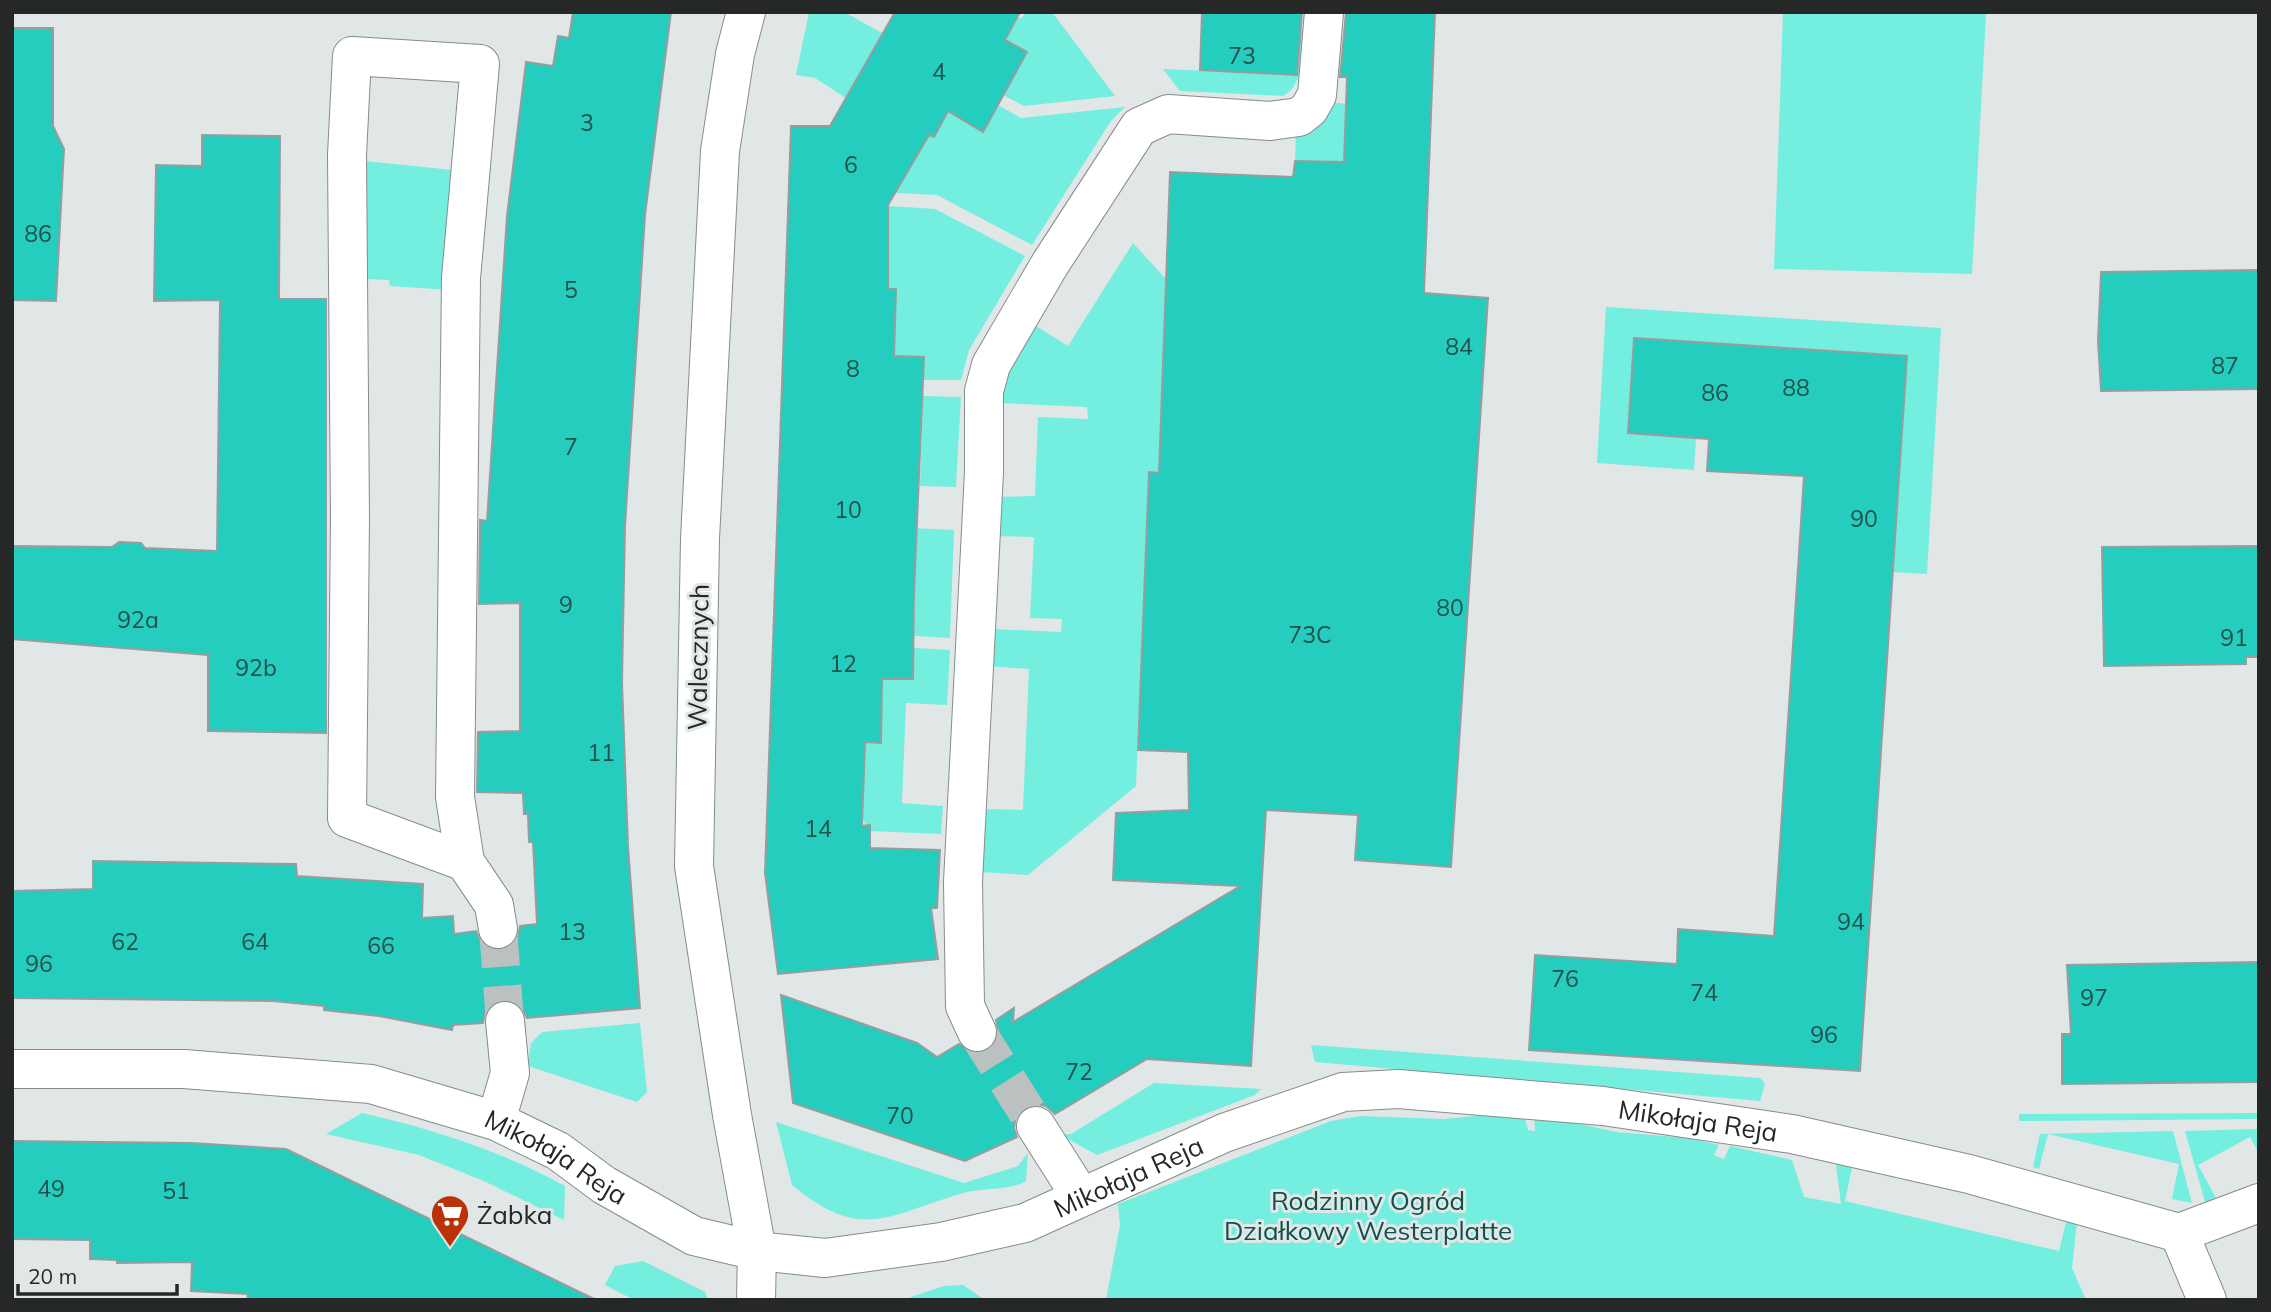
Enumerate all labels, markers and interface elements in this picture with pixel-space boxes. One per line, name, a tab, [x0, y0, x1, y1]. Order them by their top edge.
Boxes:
house number: 73	[1228, 41, 1256, 70]
house number: 4	[932, 57, 946, 86]
house number: 3	[580, 108, 594, 137]
house number: 6	[844, 150, 858, 179]
house number: 86	[24, 219, 52, 248]
house number: 5	[564, 275, 578, 304]
house number: 84	[1445, 332, 1473, 361]
house number: 87	[2211, 351, 2239, 380]
house number: 8	[846, 354, 860, 383]
house number: 88	[1782, 373, 1810, 402]
house number: 86	[1701, 378, 1729, 407]
house number: 7	[564, 432, 578, 461]
house number: 10	[834, 495, 862, 524]
house number: 90	[1850, 504, 1878, 533]
street label: Walecznych	[680, 583, 716, 731]
house number: 9	[559, 590, 573, 619]
house number: 80	[1436, 593, 1464, 622]
house number: 92a	[117, 605, 159, 634]
house number: 73C	[1288, 620, 1332, 649]
house number: 91	[2220, 623, 2248, 652]
house number: 12	[829, 649, 857, 678]
house number: 92b	[235, 653, 277, 682]
house number: 11	[587, 738, 615, 767]
house number: 14	[804, 814, 832, 843]
house number: 94	[1837, 907, 1865, 936]
house number: 13	[558, 917, 586, 946]
house number: 62	[111, 927, 139, 956]
house number: 64	[241, 927, 269, 956]
house number: 66	[367, 931, 395, 960]
house number: 96	[25, 949, 53, 978]
house number: 76	[1551, 964, 1579, 993]
house number: 74	[1690, 978, 1718, 1007]
house number: 97	[2080, 983, 2108, 1012]
house number: 96	[1810, 1020, 1838, 1049]
house number: 72	[1065, 1057, 1093, 1086]
street label: Mikołaja Reja	[1616, 1092, 1780, 1148]
house number: 70	[886, 1101, 914, 1130]
street label: Mikołaja Reja	[480, 1102, 633, 1211]
street label: Mikołaja Reja	[1048, 1128, 1208, 1224]
house number: 49	[37, 1174, 65, 1203]
house number: 51	[162, 1176, 190, 1205]
park label: Rodzinny Ogród Działkowy Westerplatte	[1224, 1184, 1512, 1247]
supermarket icon: Żabka	[429, 1193, 471, 1248]
place label: Żabka	[477, 1198, 552, 1231]
scale bar	[18, 1252, 177, 1296]
text: 20 m	[28, 1263, 77, 1289]

